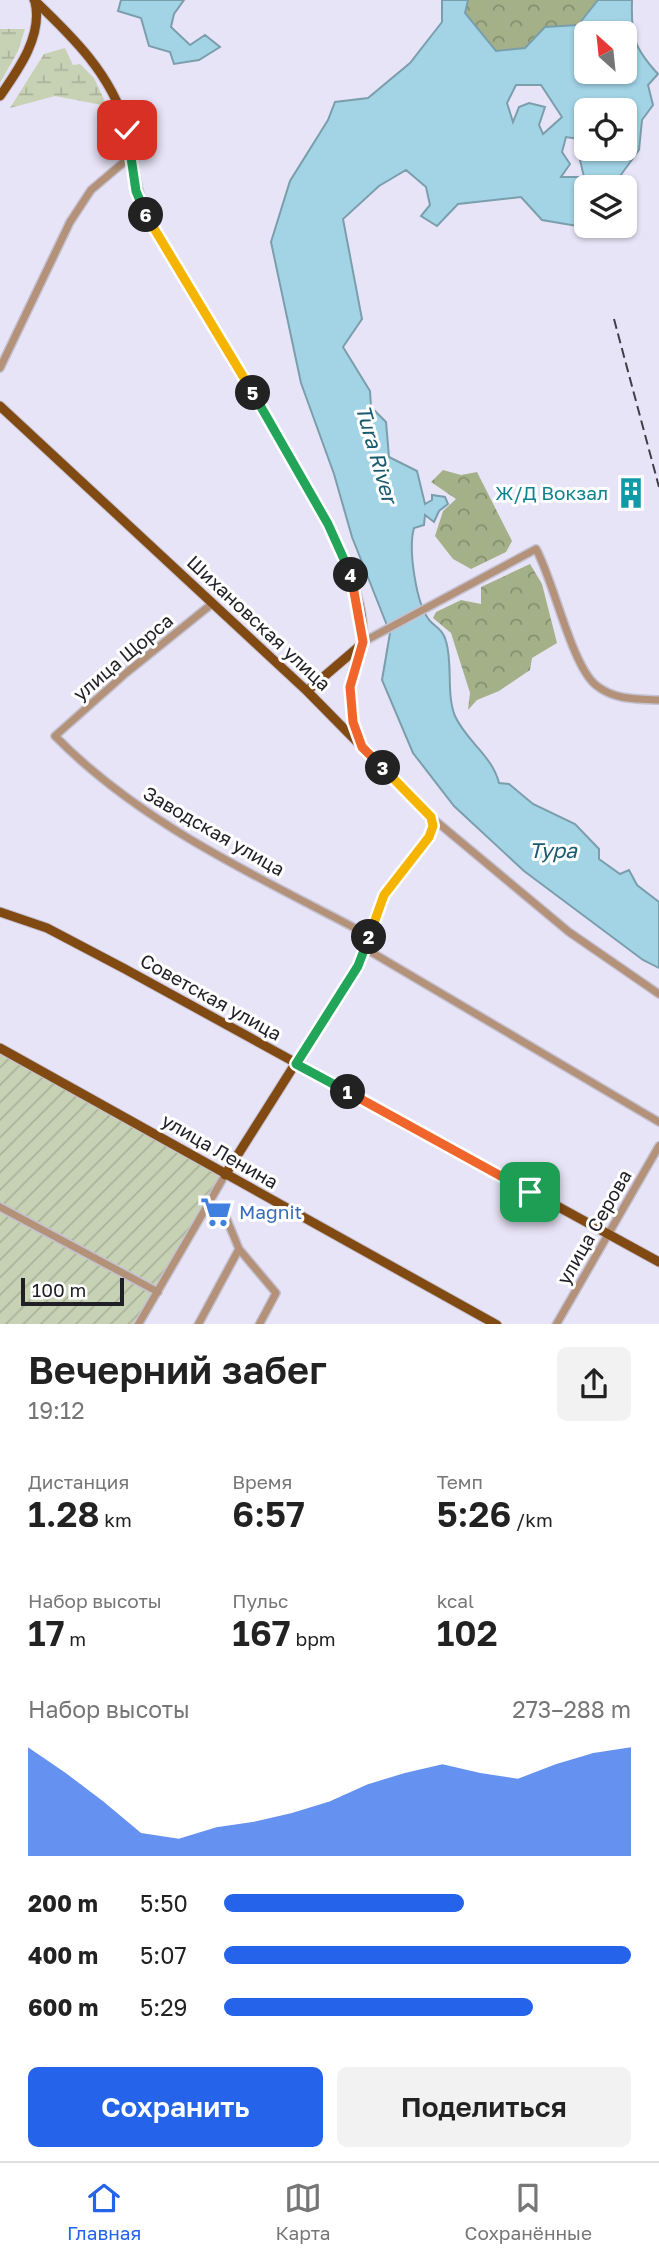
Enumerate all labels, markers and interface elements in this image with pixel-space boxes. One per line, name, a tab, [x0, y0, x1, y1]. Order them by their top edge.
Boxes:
north arrow	[574, 21, 637, 84]
map controls	[574, 21, 637, 238]
button: locate	[574, 98, 637, 161]
pin	[97, 100, 157, 160]
icon: check	[108, 111, 146, 149]
button: layers	[574, 175, 637, 238]
pin: 6	[128, 198, 164, 232]
text: 6	[139, 203, 152, 226]
pin: 5	[236, 376, 270, 410]
text: 5	[247, 381, 258, 404]
water label: Tura River	[351, 402, 404, 508]
building icon: Ж/Д Вокзал	[614, 476, 648, 510]
place label: Ж/Д Вокзал	[495, 481, 608, 504]
street label: Шихановская улица	[183, 550, 336, 695]
pin: 4	[334, 558, 368, 592]
text: 4	[345, 563, 356, 586]
street label: улица Щорса	[68, 608, 177, 705]
pin: 3	[366, 750, 400, 786]
text: 3	[377, 756, 388, 779]
street label: Заводская улица	[139, 781, 289, 880]
water label: Тура	[529, 837, 578, 863]
pin: 2	[352, 920, 386, 954]
text: 2	[363, 925, 374, 948]
street label: Советская улица	[137, 948, 286, 1045]
pin: 1	[330, 1074, 366, 1110]
text: 1	[343, 1080, 352, 1103]
street label: улица Ленина	[158, 1108, 283, 1193]
pin	[500, 1162, 560, 1222]
street label: улица Серова	[551, 1165, 636, 1288]
icon: arrive	[511, 1173, 549, 1211]
supermarket icon: Magnit	[199, 1195, 233, 1229]
place label: Magnit	[239, 1200, 302, 1223]
scale bar	[21, 1276, 124, 1307]
text: 100 m	[32, 1278, 86, 1301]
text: Вечерний забег	[28, 1347, 327, 1392]
button: share	[557, 1347, 631, 1421]
text: 19:12	[28, 1396, 84, 1424]
text: Дистанция	[28, 1470, 129, 1493]
text: Время	[232, 1470, 292, 1493]
text: Темп	[437, 1470, 483, 1493]
text: 1.28	[28, 1493, 99, 1535]
text: 6:57	[232, 1493, 305, 1535]
text: 5:26	[437, 1493, 511, 1535]
text: km	[99, 1508, 132, 1531]
text: /km	[511, 1508, 553, 1531]
text: Набор высоты	[28, 1589, 162, 1612]
text: Пульс	[232, 1589, 288, 1612]
text: kcal	[437, 1589, 474, 1612]
text: 17	[28, 1612, 65, 1654]
text: 167	[232, 1612, 291, 1654]
text: 102	[437, 1612, 498, 1654]
text: m	[65, 1627, 86, 1650]
text: bpm	[291, 1627, 336, 1650]
text: Набор высоты	[28, 1695, 190, 1723]
text: 273–288 m	[512, 1695, 631, 1723]
text: 200 m	[28, 1889, 98, 1917]
text: 5:50	[140, 1889, 188, 1917]
text: 400 m	[28, 1941, 98, 1969]
text: 5:07	[140, 1941, 187, 1969]
text: 600 m	[28, 1993, 98, 2021]
text: 5:29	[140, 1993, 188, 2021]
button: Сохранить	[28, 2067, 323, 2147]
button: Поделиться	[337, 2067, 631, 2147]
tab: Главная	[67, 2179, 141, 2244]
tab: Карта	[275, 2179, 330, 2244]
tab: Сохранённые	[464, 2179, 592, 2244]

